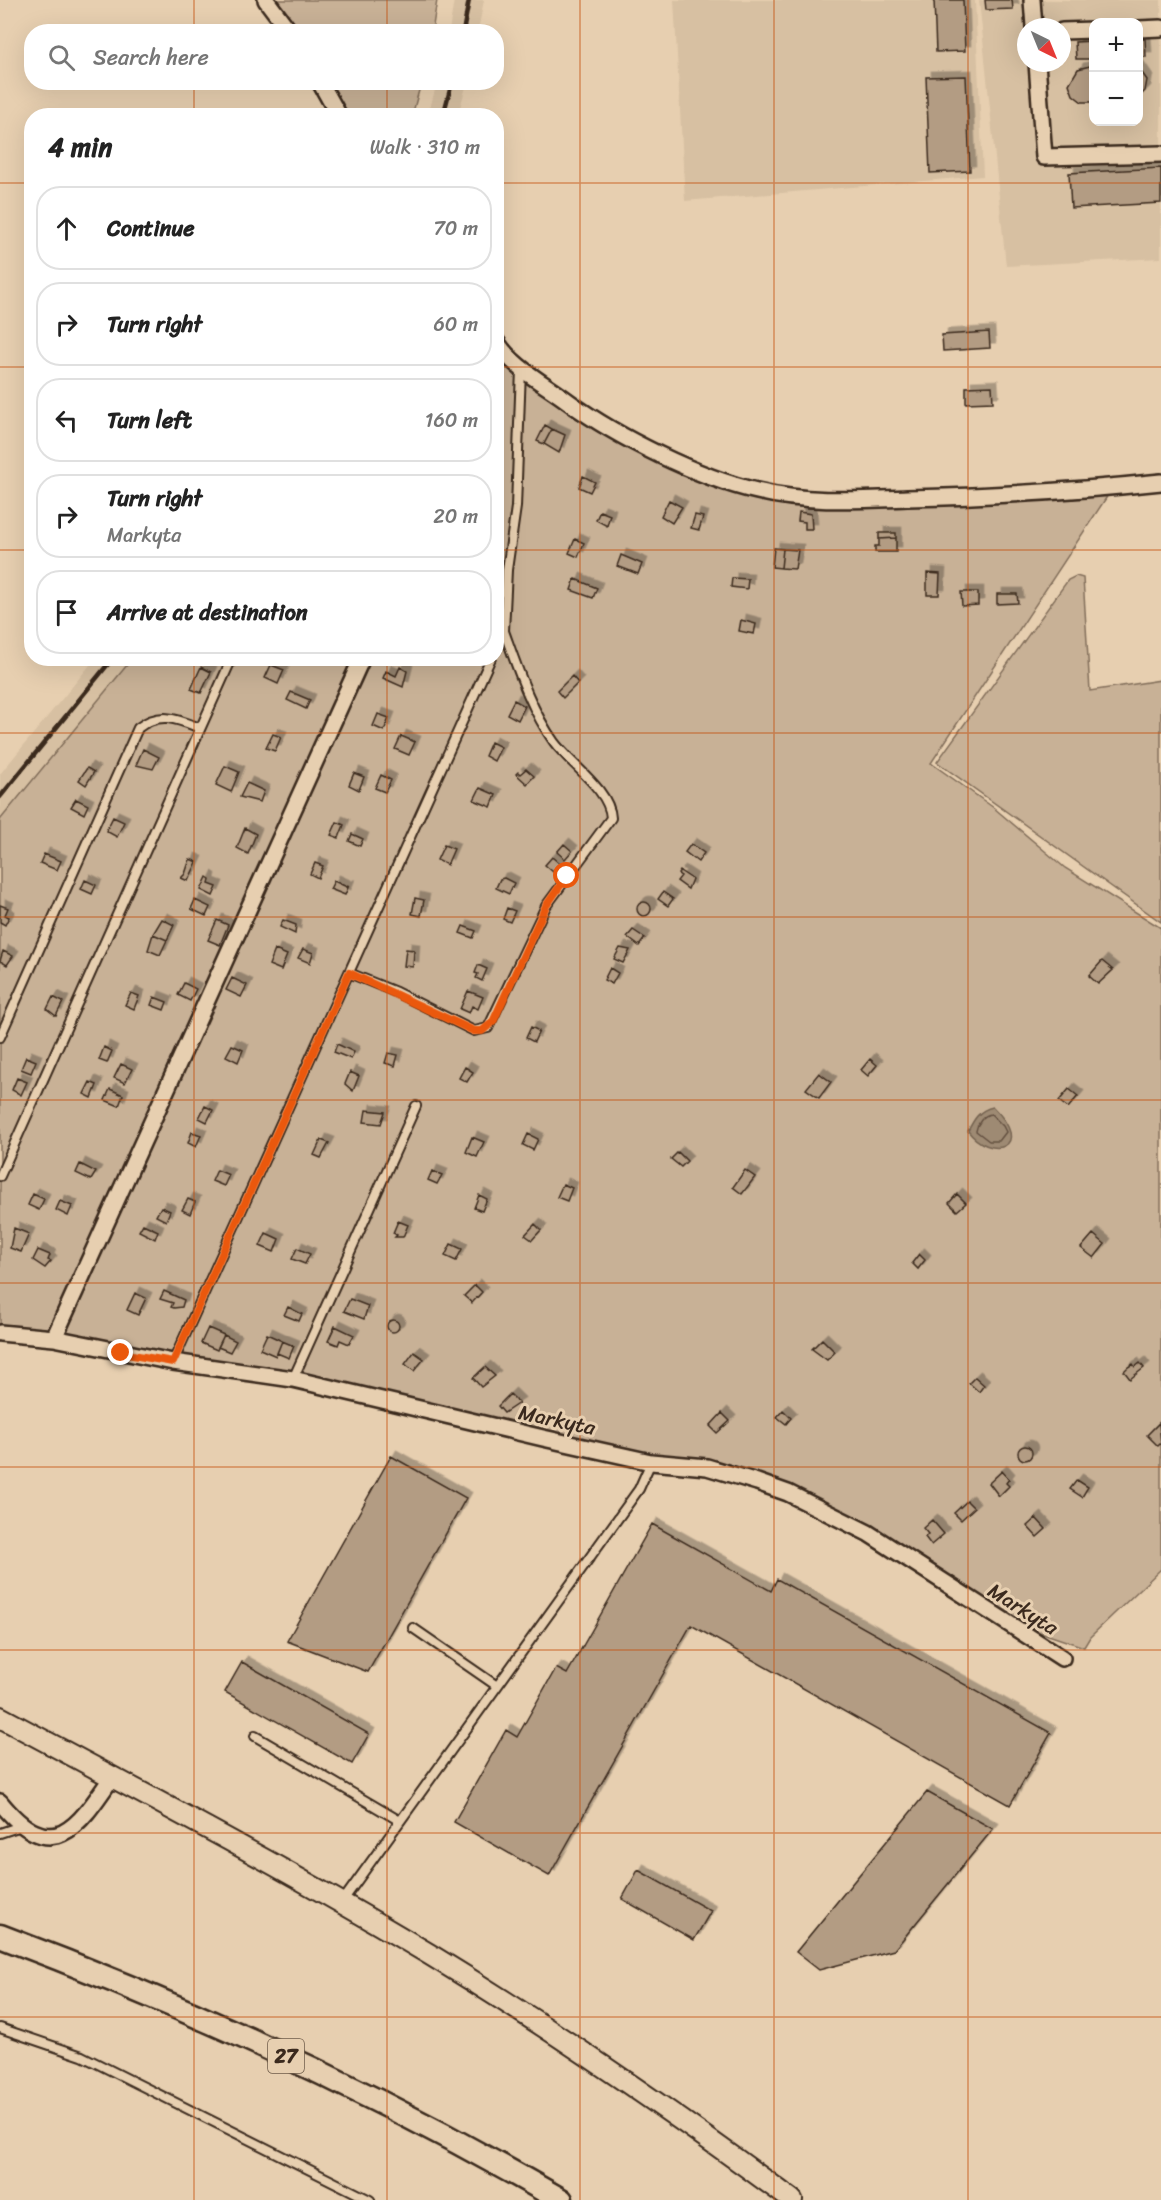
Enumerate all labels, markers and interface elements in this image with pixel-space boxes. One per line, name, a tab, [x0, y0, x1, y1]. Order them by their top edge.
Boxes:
north arrow	[1017, 18, 1071, 72]
map controls	[1089, 18, 1143, 126]
button: +	[1089, 18, 1143, 72]
search box	[24, 24, 504, 90]
text: Search here	[93, 38, 209, 77]
icon: search	[45, 41, 78, 74]
button: −	[1089, 72, 1143, 126]
text: 4 min	[48, 124, 112, 170]
text: Walk · 310 m	[370, 130, 480, 165]
text: Continue	[107, 209, 195, 248]
text: 70 m	[433, 211, 478, 246]
icon: ahead	[50, 212, 83, 245]
text: Turn right	[107, 305, 202, 344]
text: 60 m	[433, 307, 478, 342]
icon: right	[50, 308, 83, 341]
text: Turn left	[107, 401, 192, 440]
text: 160 m	[425, 403, 478, 438]
icon: left	[50, 404, 83, 437]
text: Turn right	[107, 479, 202, 518]
text: 20 m	[433, 499, 478, 534]
icon: right	[50, 500, 83, 533]
text: Markyta	[107, 518, 181, 553]
text: Arrive at destination	[107, 593, 308, 632]
icon: arrive	[50, 596, 83, 629]
route start	[553, 862, 579, 888]
route end	[107, 1339, 133, 1365]
street label: Markyta	[515, 1393, 599, 1447]
street label: Markyta	[980, 1572, 1066, 1646]
road number: 27	[268, 2039, 304, 2073]

